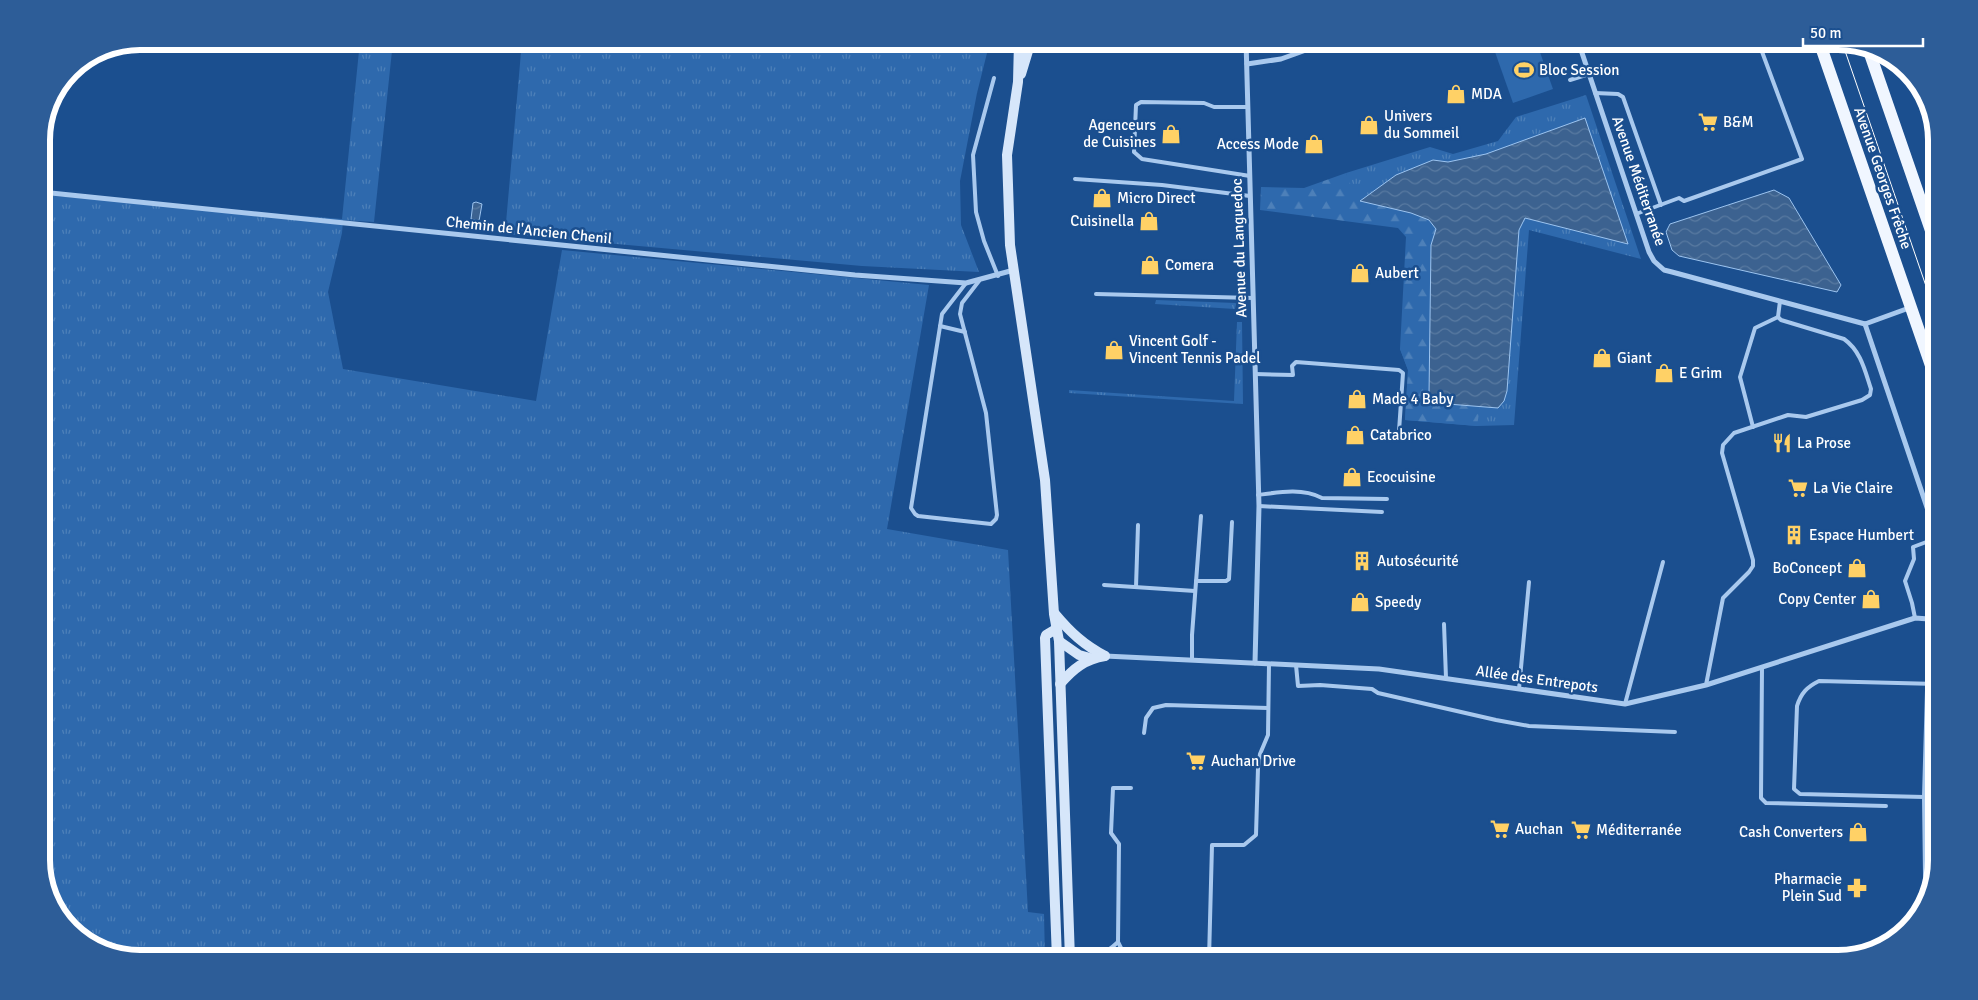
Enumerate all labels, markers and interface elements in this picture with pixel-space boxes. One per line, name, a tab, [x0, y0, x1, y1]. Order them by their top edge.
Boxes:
scale bar	[1803, 15, 1923, 47]
text: 50 m	[1810, 24, 1841, 42]
sports icon: Bloc Session	[1513, 59, 1535, 81]
place label: Bloc Session	[1539, 61, 1620, 79]
shop icon: MDA	[1445, 83, 1467, 105]
place label: MDA	[1471, 85, 1502, 103]
street label: Avenue Georges Frêche	[1850, 105, 1916, 251]
place label: Univers du Sommeil	[1384, 107, 1459, 142]
supermarket icon: B&M	[1697, 111, 1719, 133]
place label: B&M	[1723, 113, 1754, 131]
shop icon: Univers du Sommeil	[1358, 114, 1380, 136]
street label: Avenue Méditerranée	[1608, 114, 1670, 248]
place label: Agenceurs de Cuisines	[1083, 116, 1156, 151]
shop icon: Agenceurs de Cuisines	[1160, 123, 1182, 145]
shop icon: Access Mode	[1303, 133, 1325, 155]
place label: Access Mode	[1217, 135, 1299, 153]
street label: Avenue du Languedoc	[1228, 178, 1250, 318]
shop icon: Micro Direct	[1091, 187, 1113, 209]
place label: Micro Direct	[1117, 189, 1195, 207]
shop icon: Cuisinella	[1138, 210, 1160, 232]
street label: Chemin de l'Ancien Chenil	[445, 212, 613, 248]
place label: Cuisinella	[1070, 212, 1134, 230]
shop icon: Comera	[1139, 254, 1161, 276]
place label: Comera	[1165, 256, 1214, 274]
shop icon: Aubert	[1349, 262, 1371, 284]
place label: Aubert	[1375, 264, 1419, 282]
place label: Vincent Golf - Vincent Tennis Padel	[1129, 332, 1261, 367]
shop icon: Vincent Golf - Vincent Tennis Padel	[1103, 339, 1125, 361]
shop icon: Giant	[1591, 347, 1613, 369]
place label: Giant	[1617, 349, 1652, 367]
shop icon: E Grim	[1653, 362, 1675, 384]
place label: E Grim	[1679, 364, 1722, 382]
shop icon: Made 4 Baby	[1346, 388, 1368, 410]
place label: Made 4 Baby	[1372, 390, 1453, 408]
shop icon: Catabrico	[1344, 424, 1366, 446]
place label: Catabrico	[1370, 426, 1432, 444]
restaurant icon: La Prose	[1771, 432, 1793, 454]
place label: La Prose	[1797, 434, 1851, 452]
shop icon: Ecocuisine	[1341, 466, 1363, 488]
place label: Ecocuisine	[1367, 468, 1436, 486]
supermarket icon: La Vie Claire	[1787, 477, 1809, 499]
place label: La Vie Claire	[1813, 479, 1893, 497]
building icon: Espace Humbert	[1783, 524, 1805, 546]
place label: Espace Humbert	[1809, 526, 1914, 544]
building icon: Autosécurité	[1351, 550, 1373, 572]
place label: Autosécurité	[1377, 552, 1459, 570]
shop icon: BoConcept	[1846, 557, 1868, 579]
place label: BoConcept	[1773, 559, 1842, 577]
shop icon: Copy Center	[1860, 588, 1882, 610]
place label: Copy Center	[1778, 590, 1856, 608]
shop icon: Speedy	[1349, 591, 1371, 613]
place label: Speedy	[1375, 593, 1421, 611]
street label: Allée des Entrepots	[1475, 662, 1600, 697]
supermarket icon: Auchan Drive	[1185, 750, 1207, 772]
place label: Auchan Drive	[1211, 752, 1296, 770]
supermarket icon: Auchan	[1489, 818, 1511, 840]
supermarket icon: Méditerranée	[1570, 819, 1592, 841]
place label: Auchan	[1515, 820, 1563, 838]
place label: Méditerranée	[1596, 821, 1682, 839]
shop icon: Cash Converters	[1847, 821, 1869, 843]
place label: Cash Converters	[1739, 823, 1843, 841]
place label: Pharmacie Plein Sud	[1774, 870, 1842, 905]
pharmacy icon: Pharmacie Plein Sud	[1846, 877, 1868, 899]

